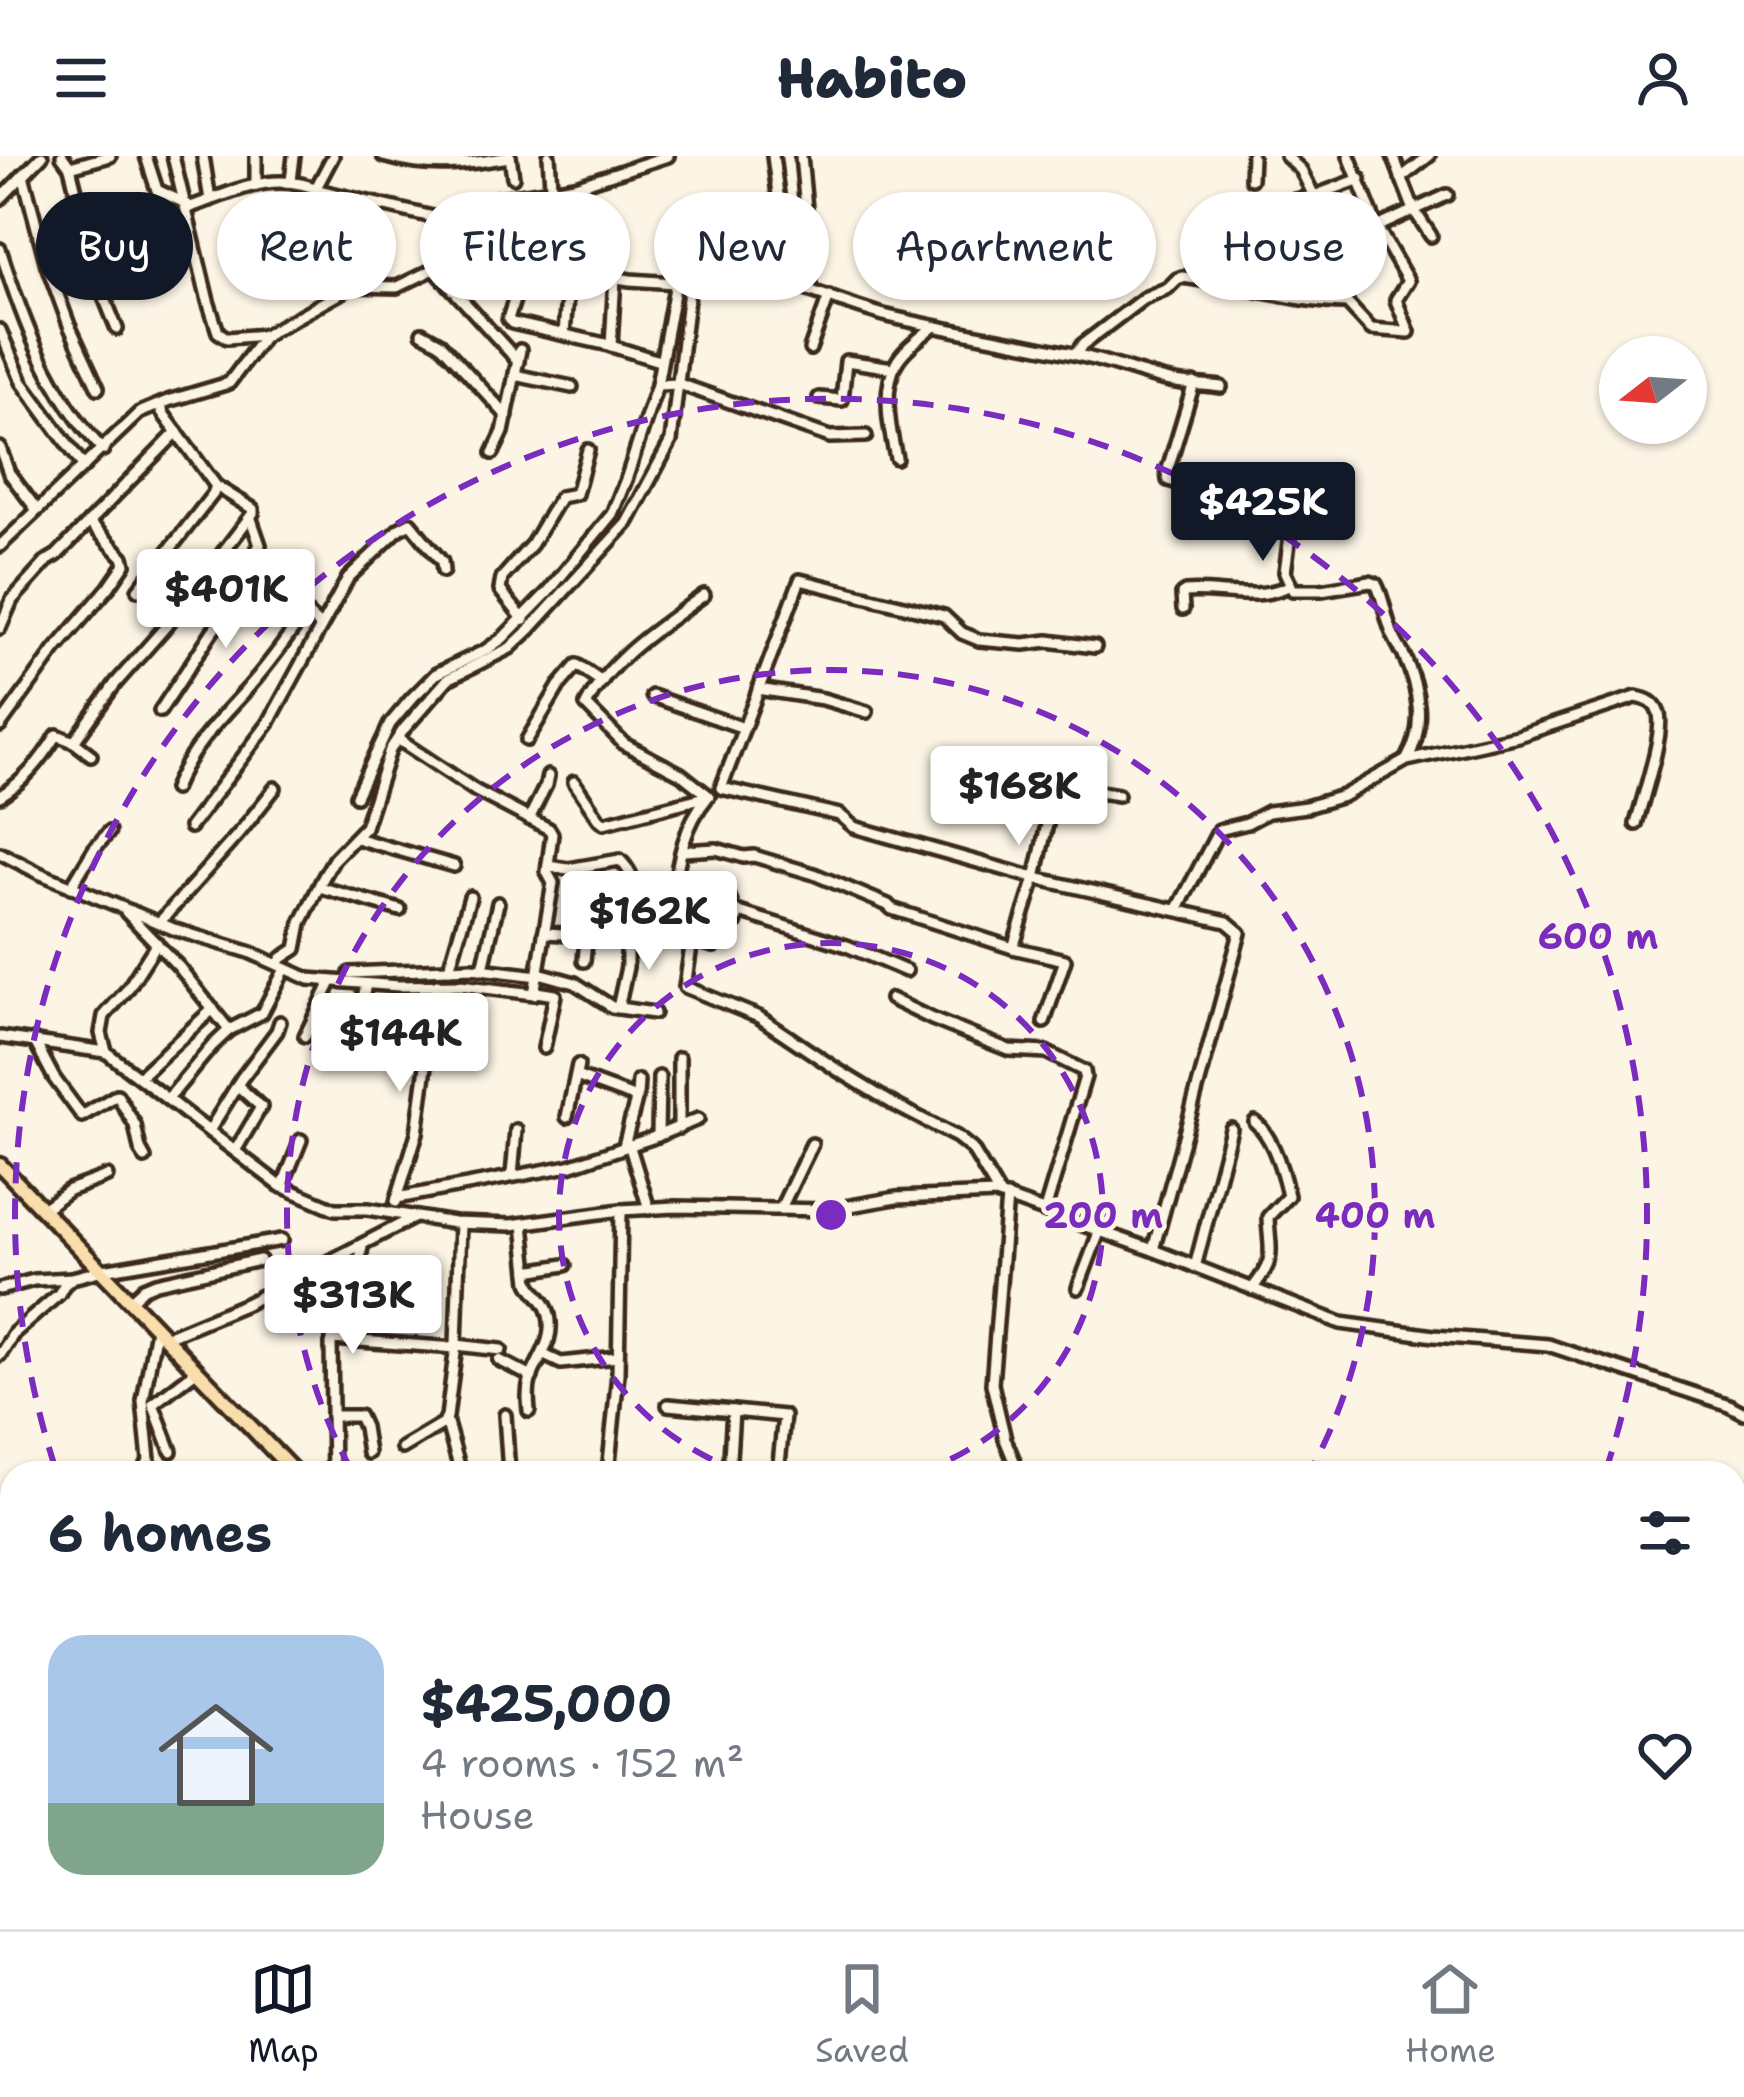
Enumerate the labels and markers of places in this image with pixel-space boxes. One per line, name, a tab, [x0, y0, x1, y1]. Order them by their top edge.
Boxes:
pin: $425K	[1179, 462, 1347, 564]
pin: $401K	[142, 549, 310, 651]
pin: $168K	[935, 746, 1103, 848]
pin: $162K	[565, 871, 733, 973]
pin: $144K	[316, 993, 484, 1095]
centre of rings	[810, 1194, 852, 1236]
pin: $313K	[269, 1255, 437, 1357]

